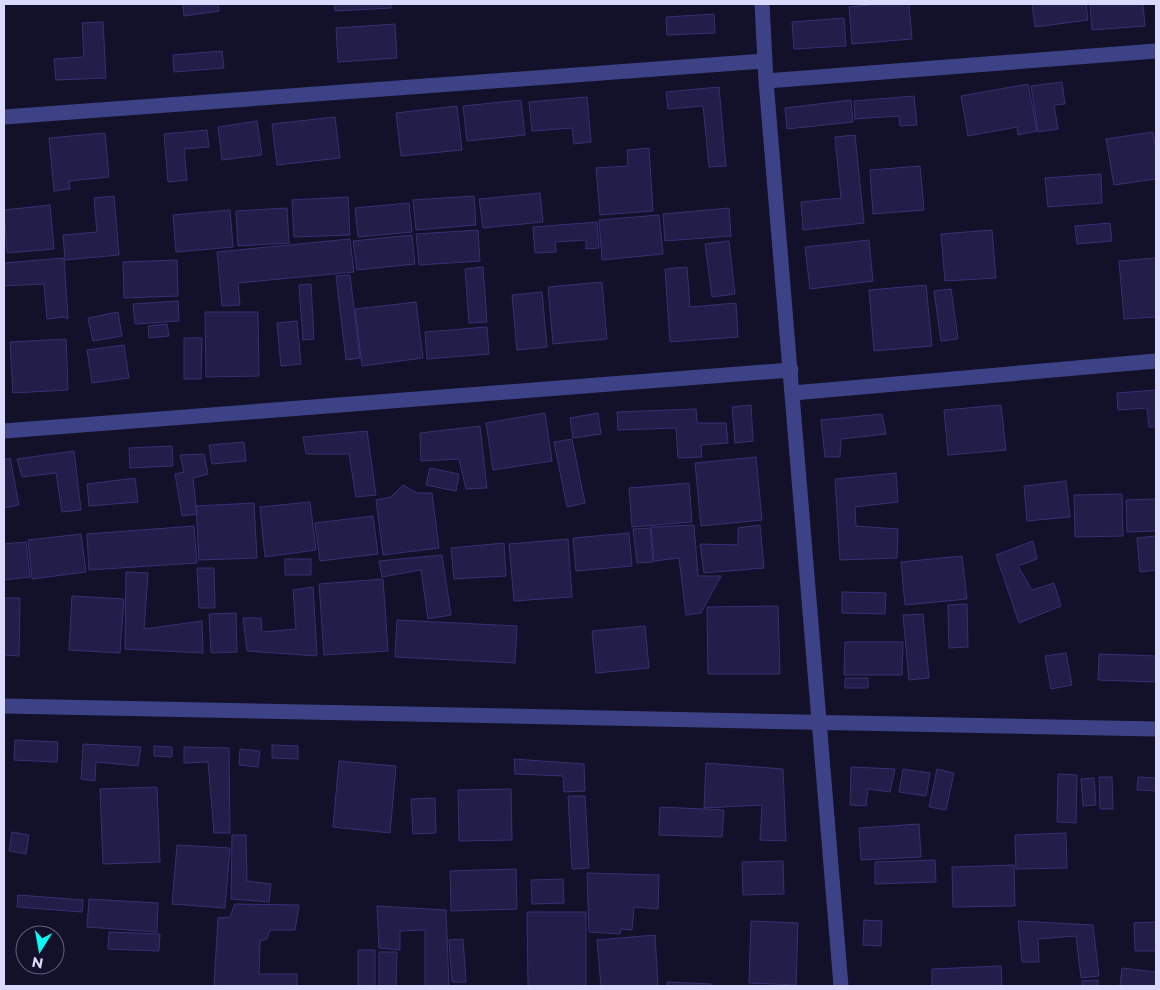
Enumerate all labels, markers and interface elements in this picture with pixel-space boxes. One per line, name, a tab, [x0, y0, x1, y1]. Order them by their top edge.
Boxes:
north arrow	[15, 925, 65, 975]
text: N	[30, 953, 45, 973]

